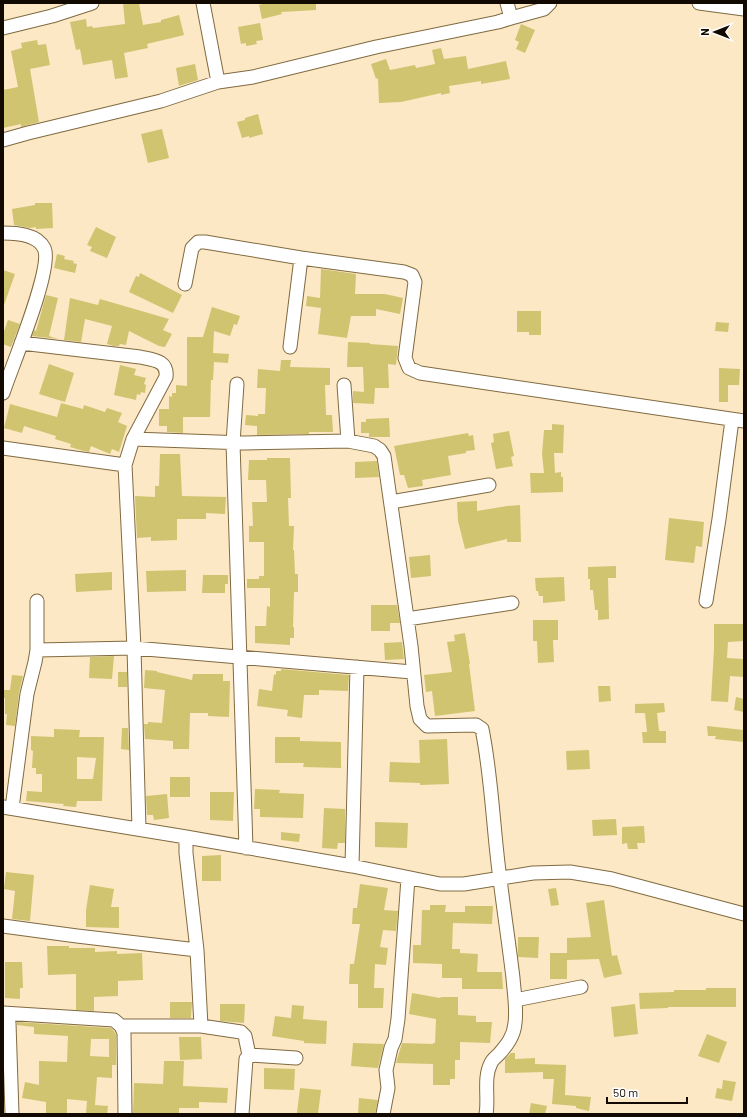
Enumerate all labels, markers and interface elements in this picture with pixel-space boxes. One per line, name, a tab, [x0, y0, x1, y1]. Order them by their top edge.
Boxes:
north arrow	[695, 12, 735, 52]
text: N	[698, 28, 711, 36]
scale bar	[607, 1079, 687, 1105]
text: 50 m	[613, 1085, 638, 1099]

